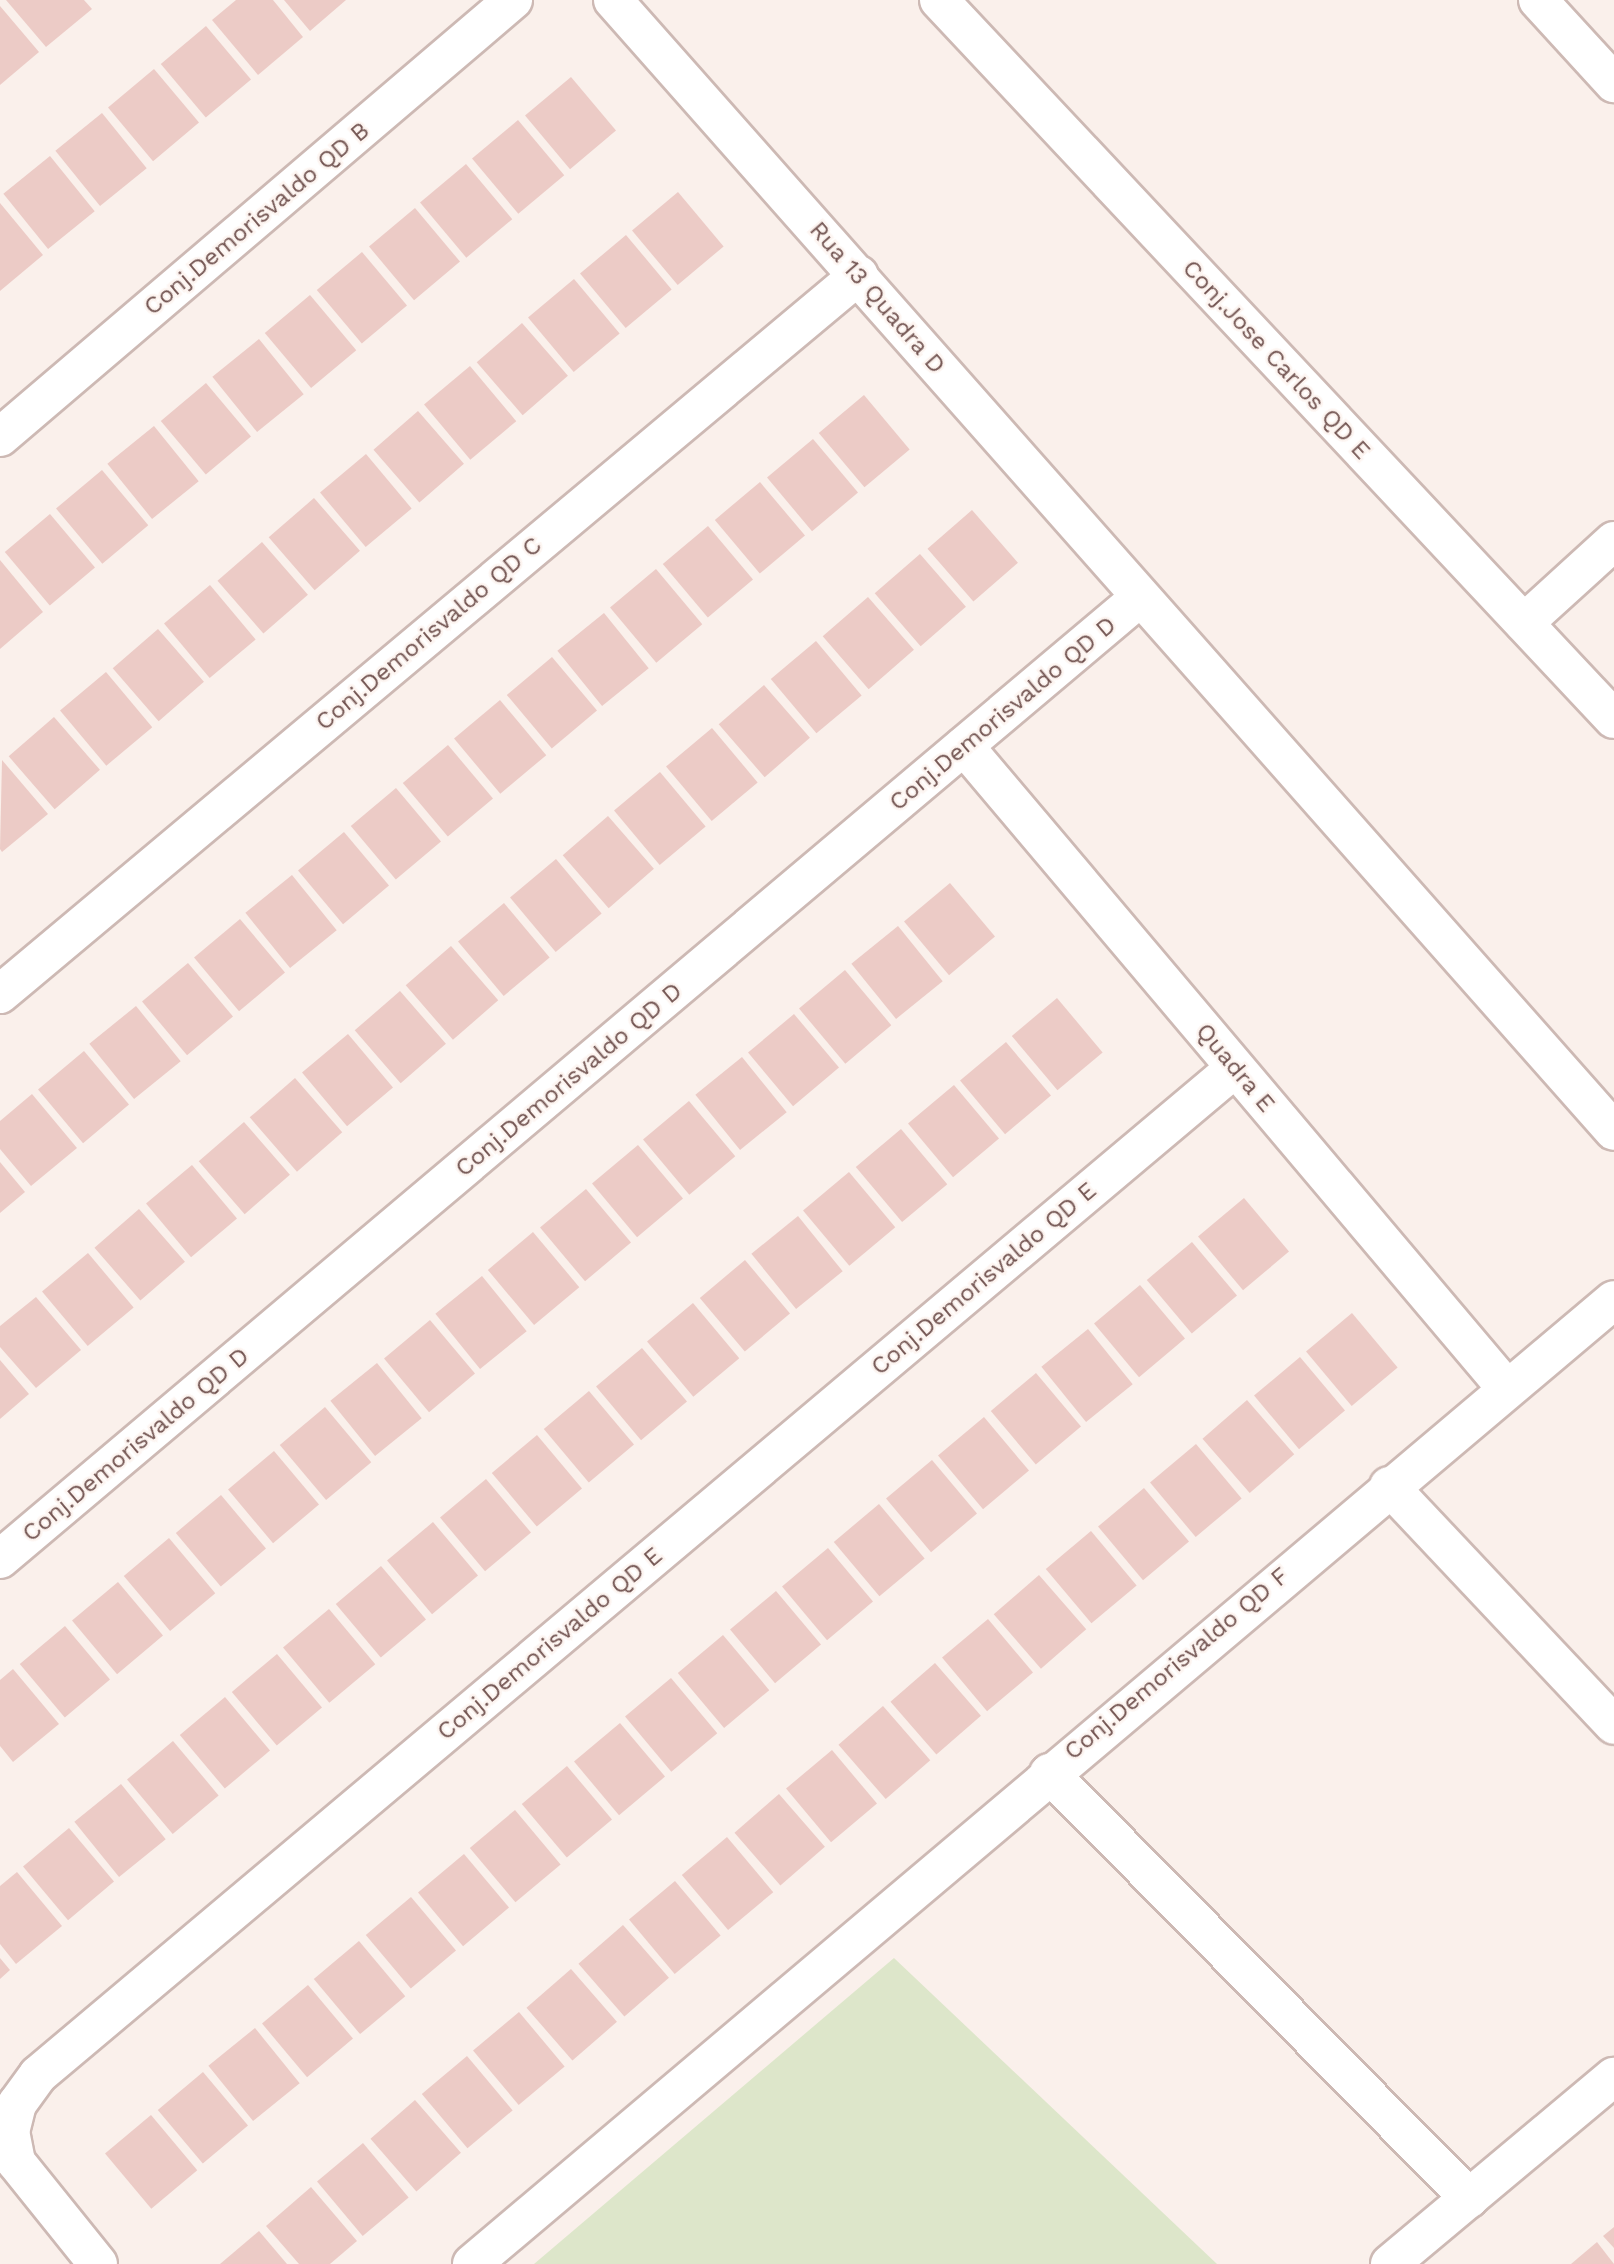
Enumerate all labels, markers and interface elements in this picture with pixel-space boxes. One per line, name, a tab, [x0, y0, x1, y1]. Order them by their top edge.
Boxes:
street label: Conj.Demorisvaldo QD B	[138, 116, 376, 322]
street label: Rua 13 Quadra D	[803, 215, 951, 381]
street label: Conj.Jose Carlos QD E	[1176, 254, 1376, 466]
street label: Conj.Demorisvaldo QD C	[310, 531, 548, 737]
street label: Conj.Demorisvaldo QD D	[884, 611, 1122, 817]
street label: Conj.Demorisvaldo QD D	[450, 977, 688, 1183]
street label: Quadra E	[1189, 1017, 1281, 1119]
street label: Conj.Demorisvaldo QD E	[866, 1176, 1102, 1382]
street label: Conj.Demorisvaldo QD D	[17, 1342, 255, 1548]
street label: Conj.Demorisvaldo QD E	[432, 1541, 668, 1747]
street label: Conj.Demorisvaldo QD F	[1059, 1562, 1295, 1766]

